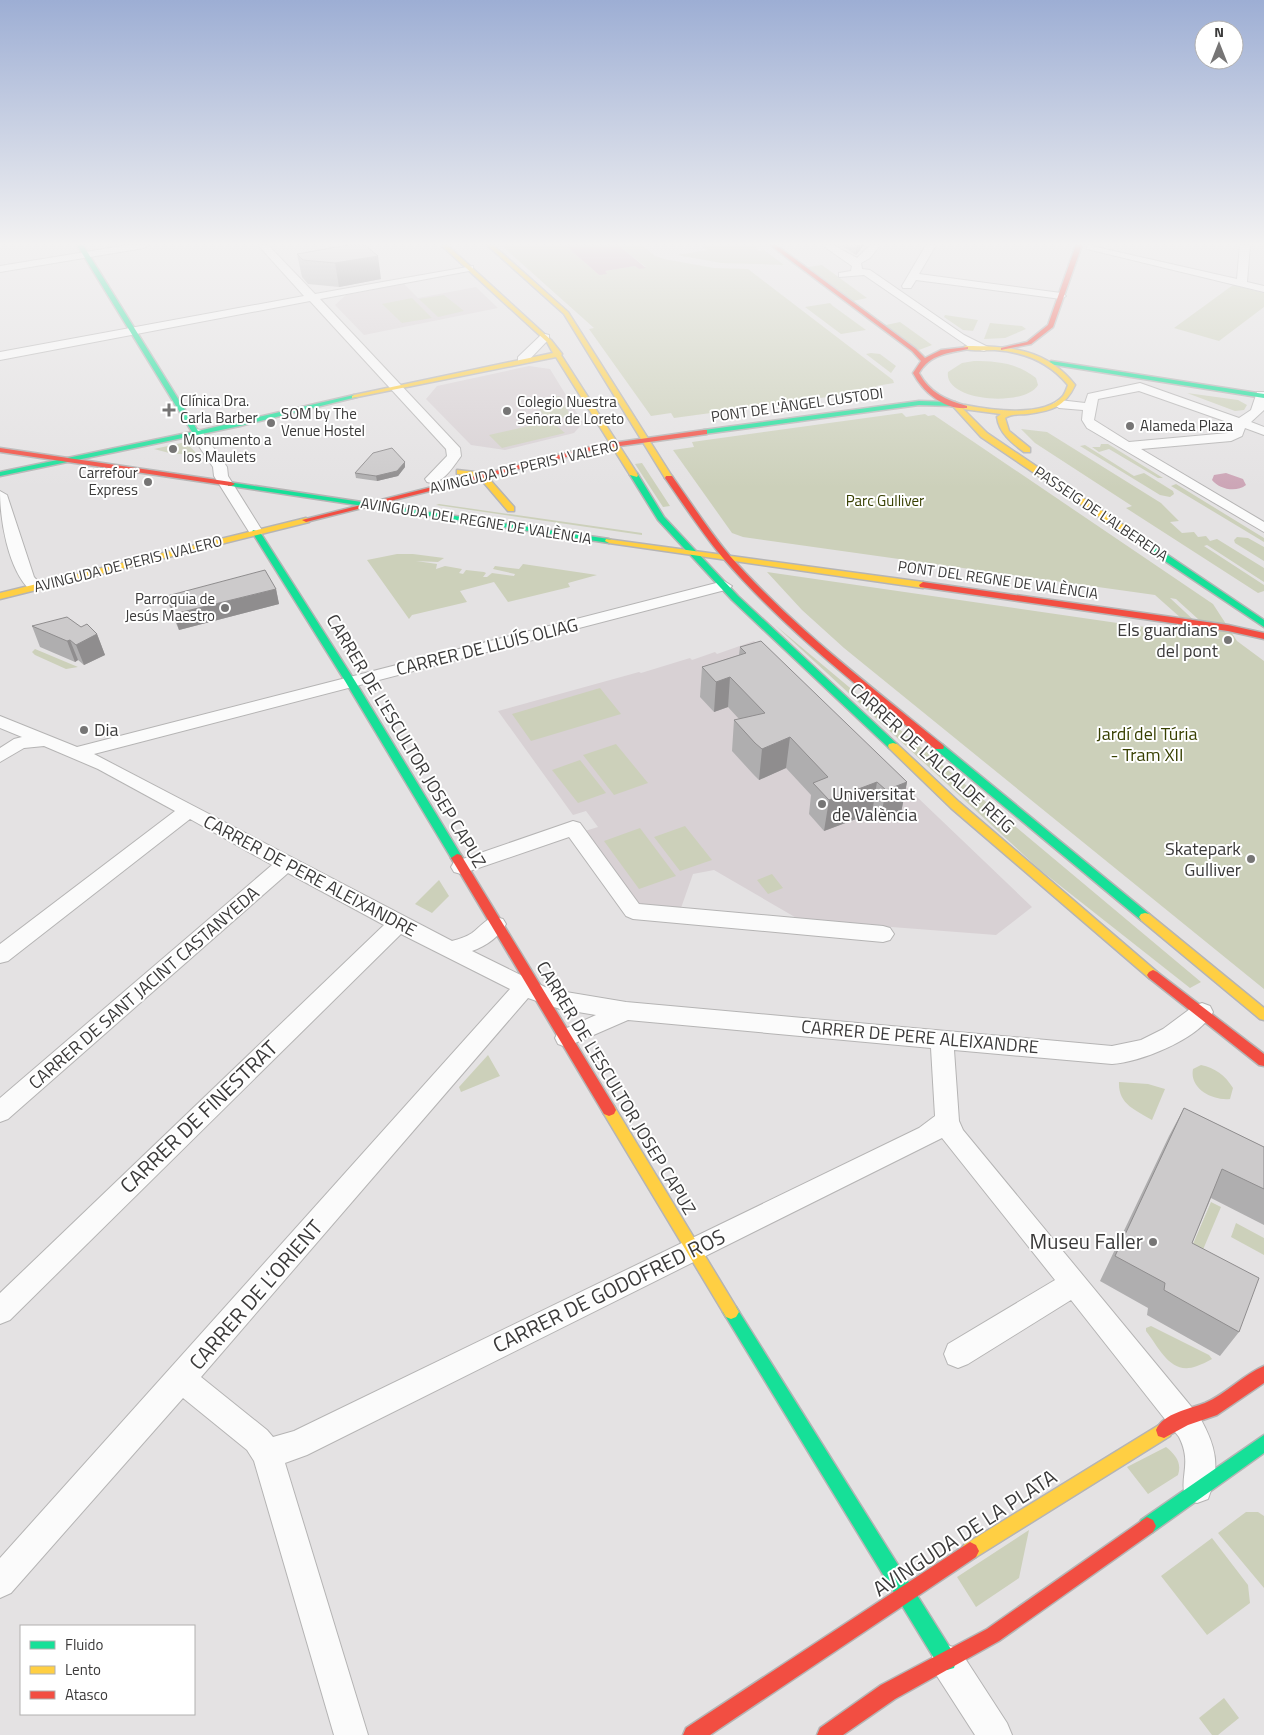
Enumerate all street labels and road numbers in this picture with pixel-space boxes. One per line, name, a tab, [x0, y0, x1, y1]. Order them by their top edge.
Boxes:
street label: PONT DE L'ÀNGEL CUSTODI	[709, 381, 884, 428]
street label: AVINGUDA DE PERIS I VALERO	[427, 434, 621, 499]
street label: PASSEIG DE L'ALBEREDA	[1030, 460, 1173, 567]
street label: AVINGUDA DEL REGNE DE VALÈNCIA	[359, 491, 593, 550]
street label: AVINGUDA DE PERIS I VALERO	[31, 529, 225, 598]
street label: PONT DEL REGNE DE VALÈNCIA	[896, 554, 1100, 605]
street label: CARRER DE L'ESCULTOR JOSEP CAPUZ	[320, 609, 493, 873]
street label: CARRER DE LLUÍS OLIAG	[393, 611, 581, 682]
street label: CARRER DE L'ALCALDE REIG	[844, 676, 1021, 839]
street label: CARRER DE PERE ALEIXANDRE	[199, 808, 422, 943]
street label: CARRER DE SANT JACINT CASTANYEDA	[22, 879, 265, 1096]
street label: CARRER DE L'ESCULTOR JOSEP CAPUZ	[530, 956, 703, 1220]
street label: CARRER DE PERE ALEIXANDRE	[800, 1013, 1040, 1060]
street label: CARRER DE FINESTRAT	[112, 1032, 284, 1200]
street label: CARRER DE L’ORIENT	[181, 1212, 330, 1377]
street label: CARRER DE GODOFRED ROS	[487, 1220, 730, 1360]
street label: AVINGUDA DE LA PLATA	[866, 1460, 1063, 1604]

